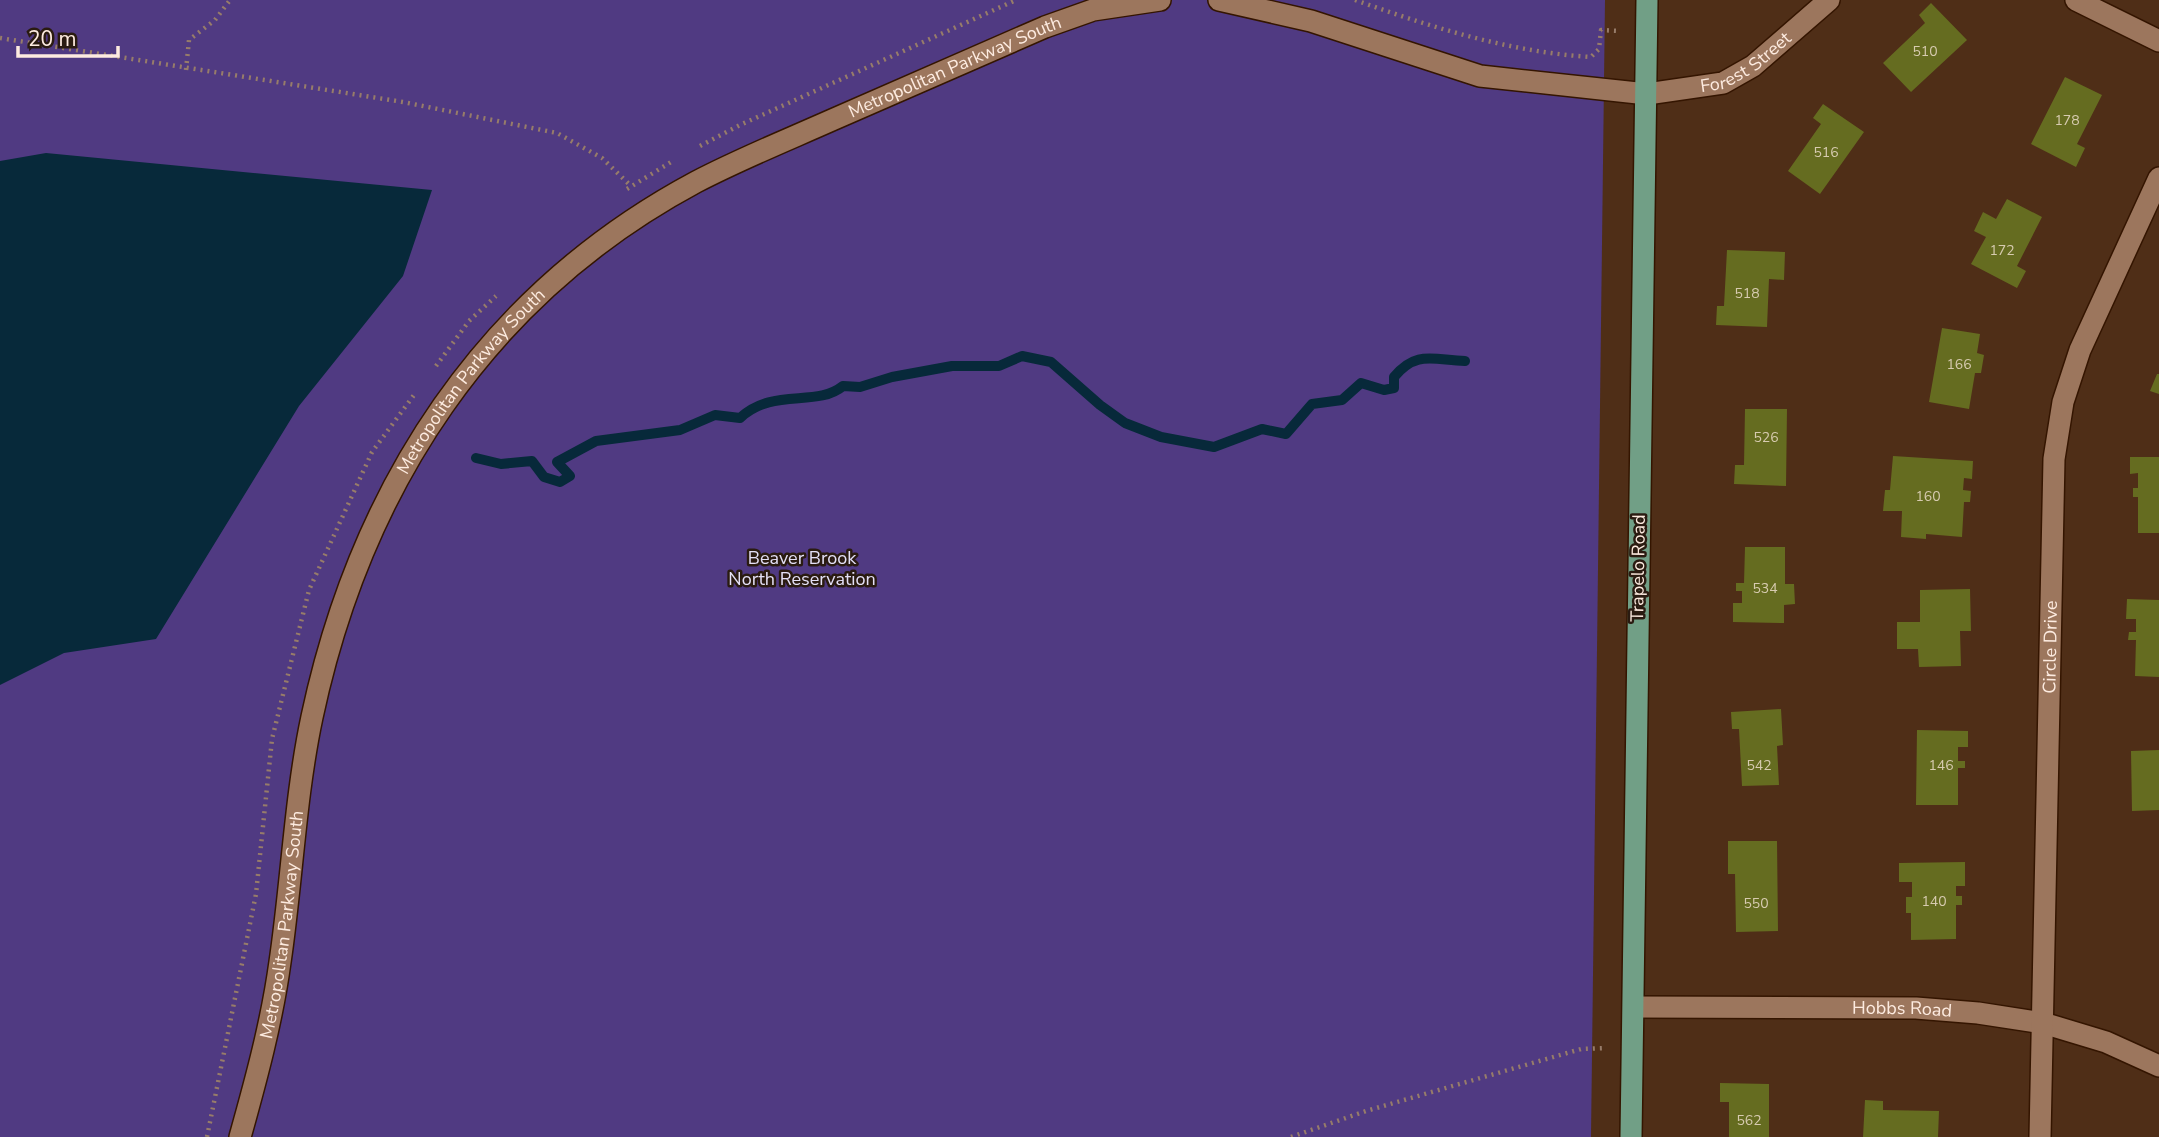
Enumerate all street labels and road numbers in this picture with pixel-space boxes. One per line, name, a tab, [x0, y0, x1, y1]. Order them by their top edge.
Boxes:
street label: Metropolitan Parkway South	[844, 10, 1065, 123]
street label: Forest Street	[1699, 26, 1797, 98]
street label: Metropolitan Parkway South	[391, 283, 550, 479]
street label: Trapelo Road	[1625, 514, 1651, 622]
street label: Circle Drive	[2037, 600, 2063, 694]
street label: Metropolitan Parkway South	[254, 809, 309, 1041]
street label: Hobbs Road	[1852, 996, 1953, 1023]

